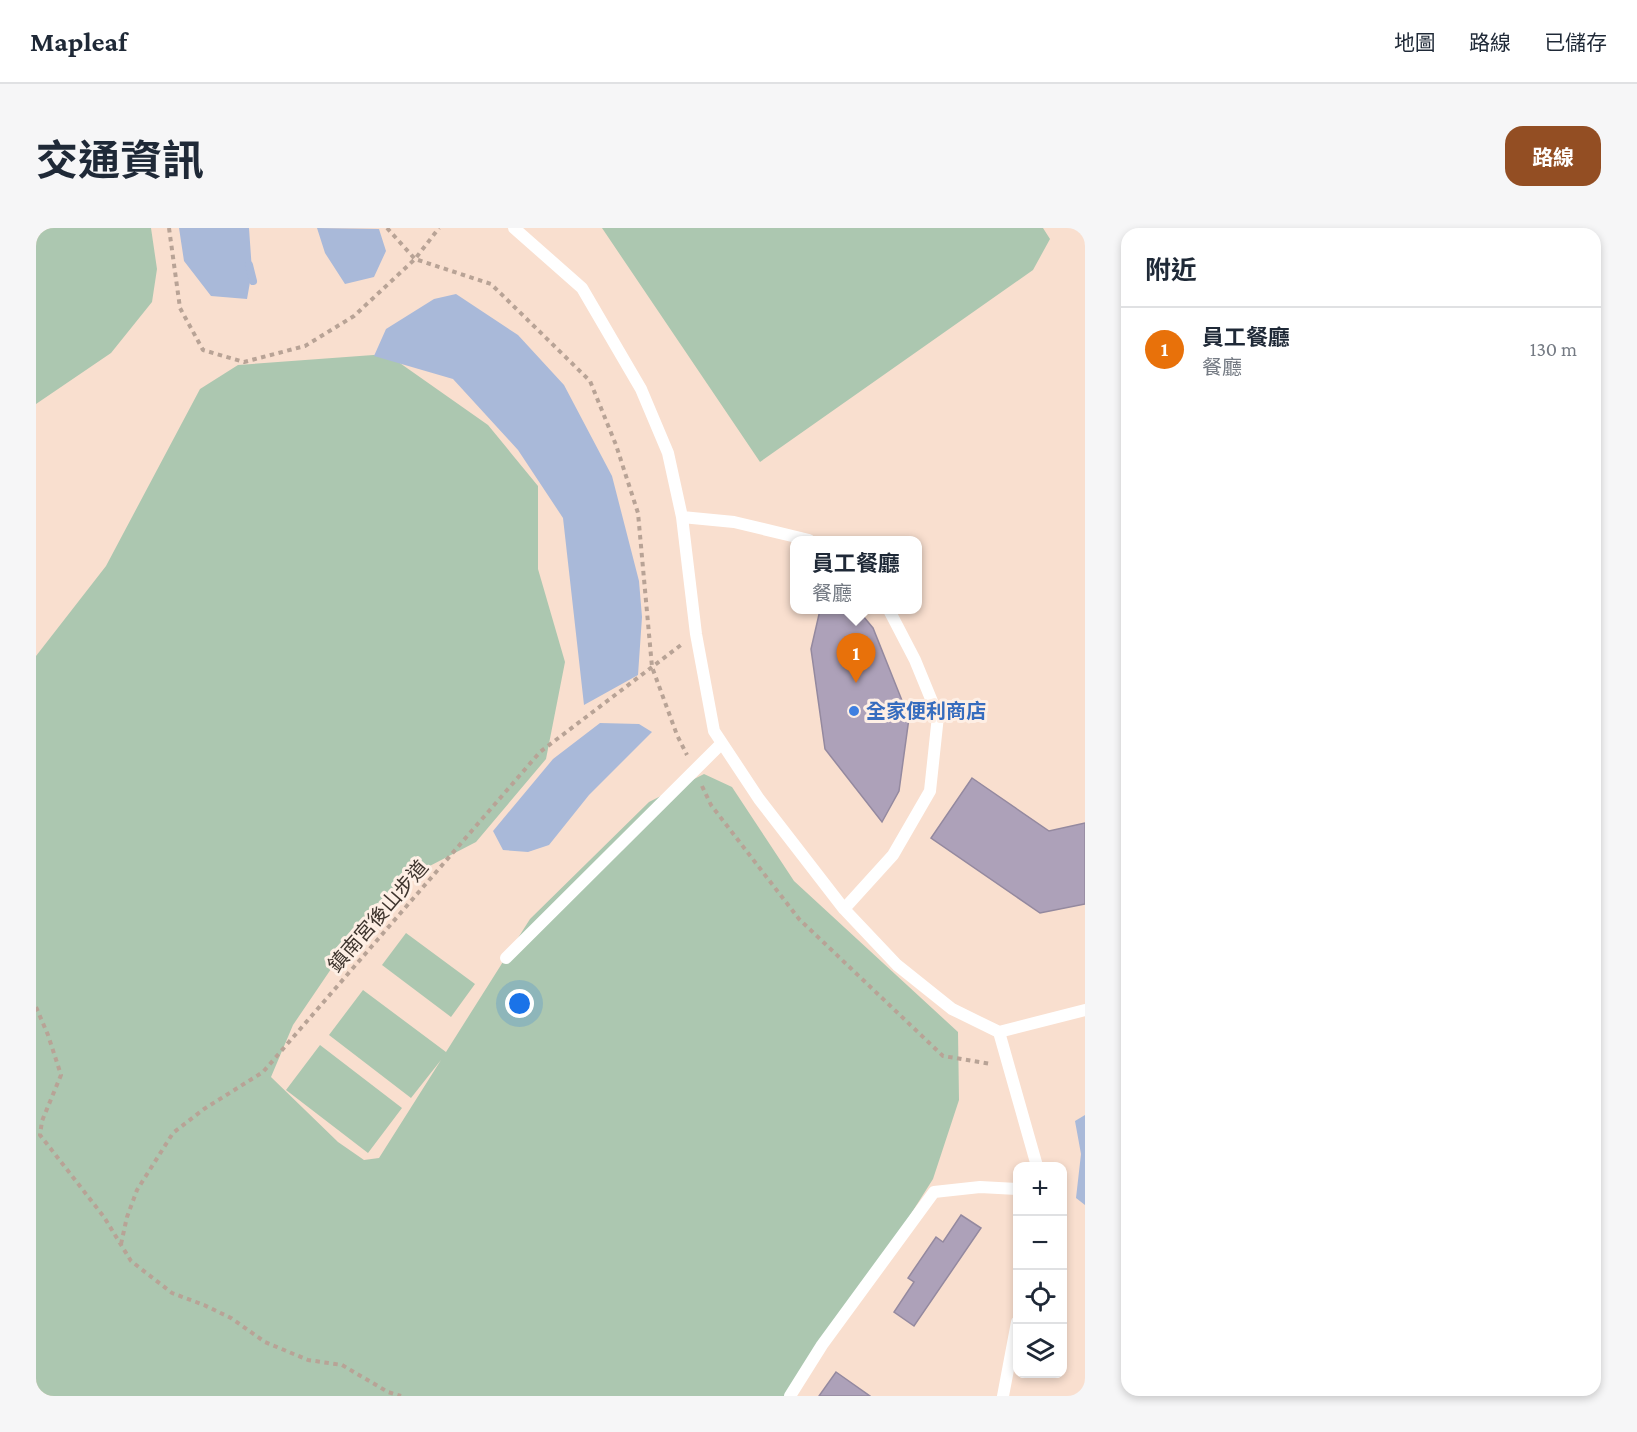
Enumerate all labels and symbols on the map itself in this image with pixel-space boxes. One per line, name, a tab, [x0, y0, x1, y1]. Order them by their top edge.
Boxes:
pin: 1	[836, 634, 876, 683]
place label: 全家便利商店	[866, 700, 986, 722]
marker: 全家便利商店	[847, 704, 861, 718]
street label: 鎮南宮後山步道	[324, 856, 432, 976]
your location	[505, 989, 534, 1018]

